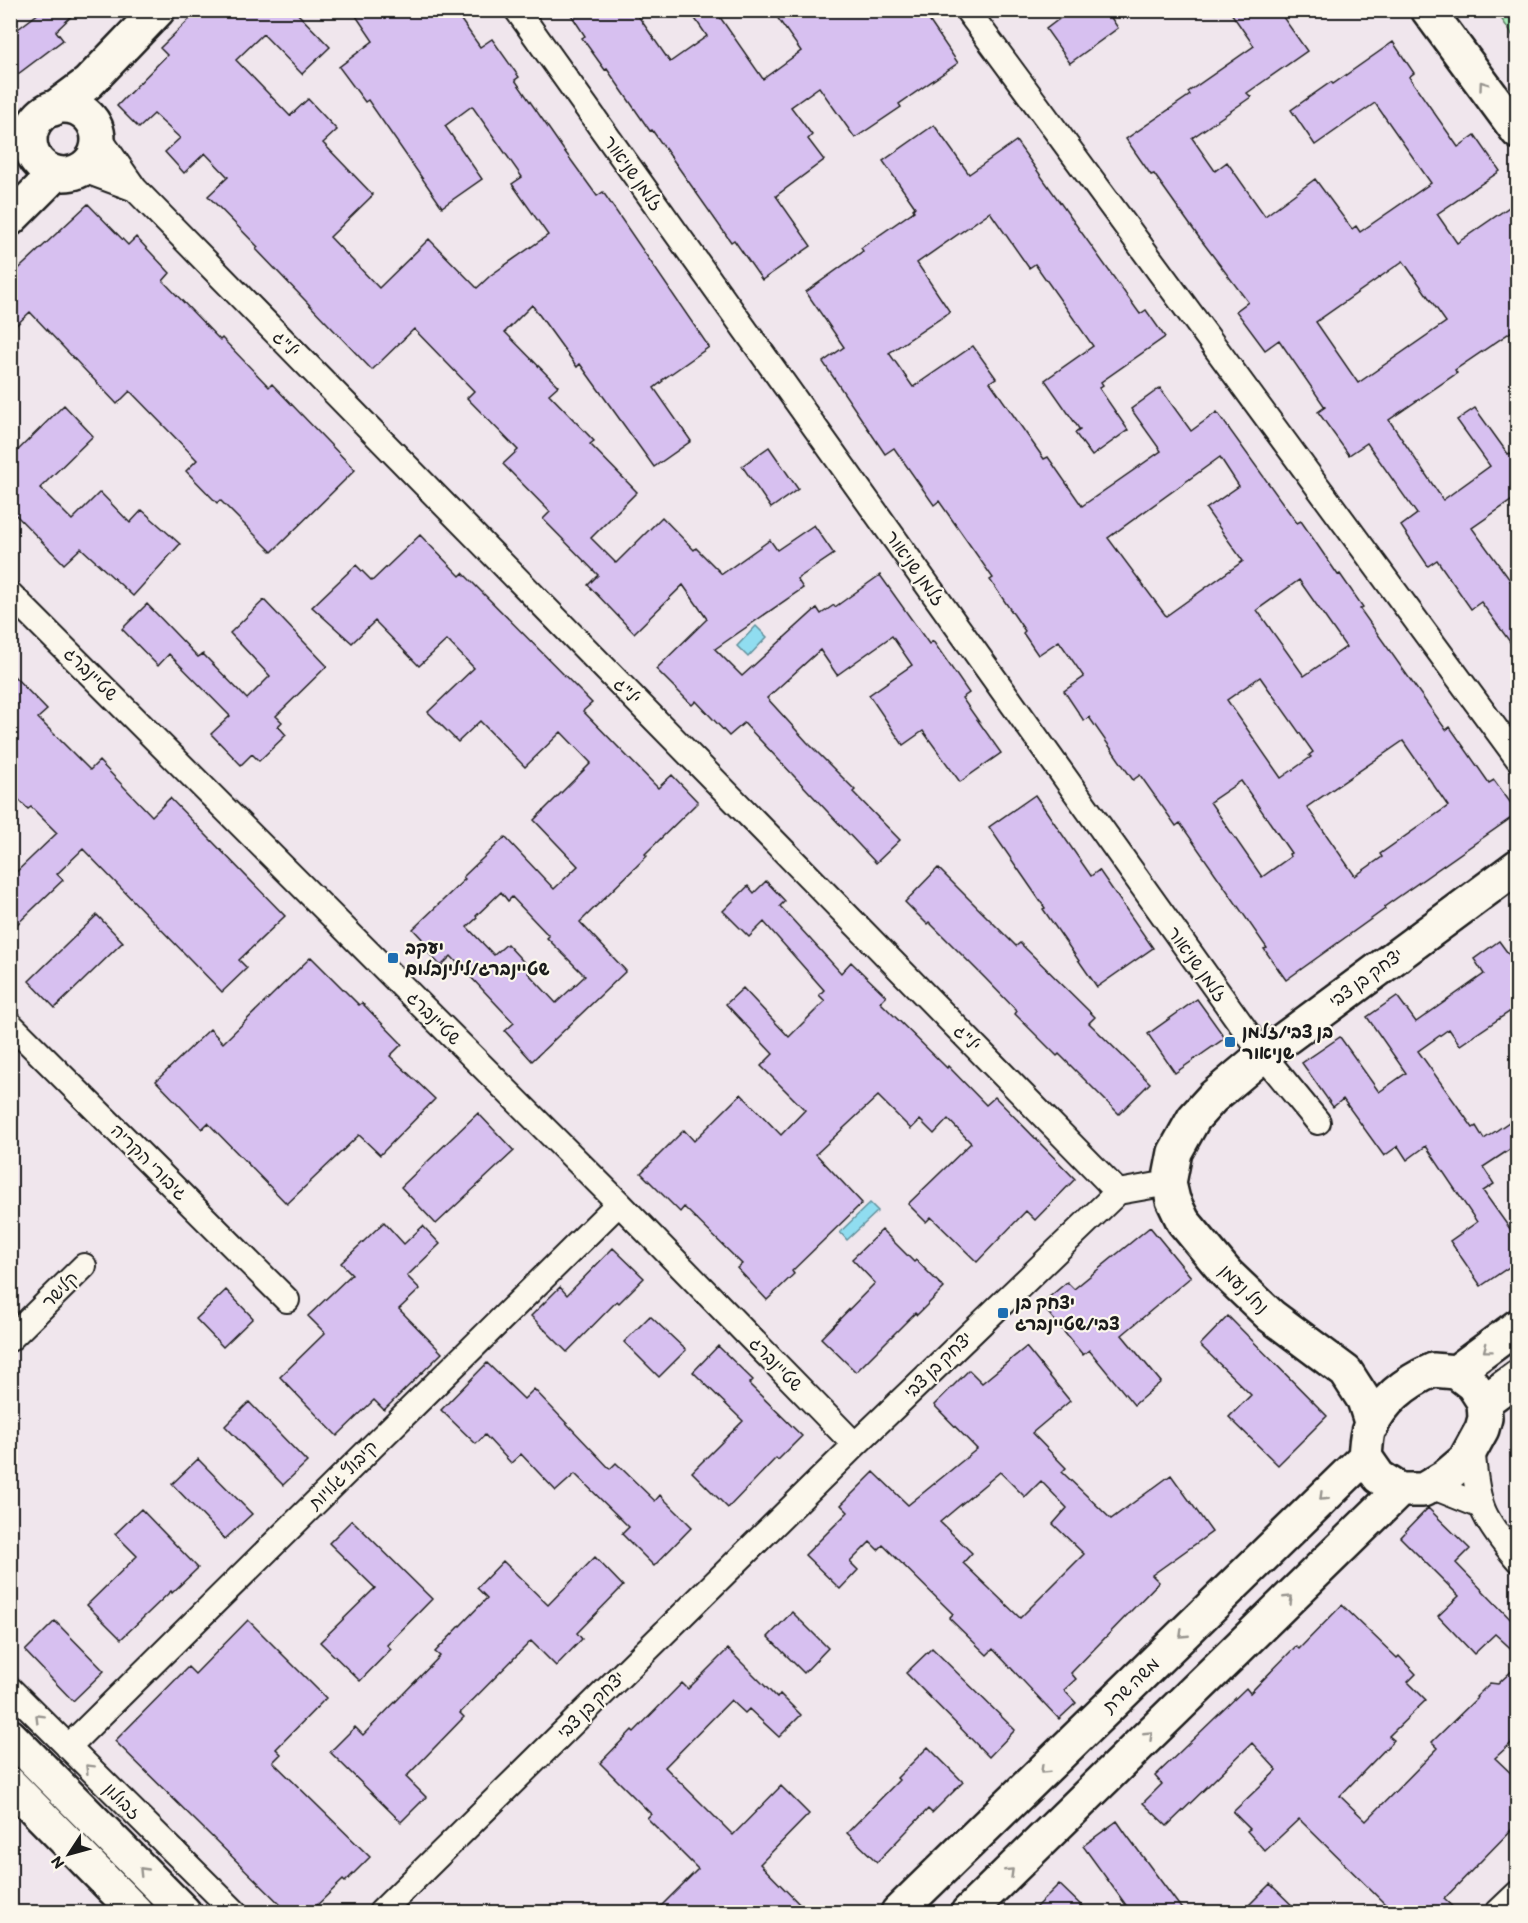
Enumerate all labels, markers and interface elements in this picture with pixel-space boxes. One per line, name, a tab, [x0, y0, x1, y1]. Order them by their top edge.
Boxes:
one-way arrow	[1479, 81, 1490, 92]
street label: זלמן שניאור	[598, 131, 668, 215]
street label: יל"ג	[268, 326, 304, 362]
street label: זלמן שניאור	[880, 526, 950, 610]
street label: שטיינברג	[60, 643, 123, 706]
street label: יל"ג	[609, 673, 645, 709]
street label: זלמן שניאור	[1162, 922, 1232, 1006]
place label: יעקב שטיינברג/לילינבלום	[405, 937, 550, 980]
street label: יצחק בן צבי	[1325, 944, 1407, 1012]
marker: יעקב שטיינברג/לילינבלום	[386, 951, 400, 965]
street label: שטיינברג	[403, 987, 466, 1050]
street label: יל"ג	[949, 1020, 985, 1056]
place label: בן צבי/זלמן שניאור	[1242, 1021, 1333, 1064]
marker: בן צבי/זלמן שניאור	[1223, 1035, 1237, 1049]
street label: גיבורי הקריה	[106, 1119, 192, 1205]
street label: נחל נעמן	[1215, 1260, 1273, 1318]
street label: קלישר	[37, 1267, 83, 1313]
place label: יצחק בן צבי/שטיינברג	[1015, 1292, 1120, 1335]
marker: יצחק בן צבי/שטיינברג	[996, 1306, 1010, 1320]
street label: יצחק בן צבי	[899, 1327, 977, 1403]
street label: שטיינברג	[745, 1332, 808, 1396]
one-way arrow	[1482, 1342, 1493, 1353]
street label: קיבוץ גלויות	[303, 1436, 382, 1515]
one-way arrow	[1319, 1490, 1330, 1501]
one-way arrow	[1281, 1596, 1292, 1607]
one-way arrow	[1180, 1626, 1191, 1637]
street label: משה שרת	[1097, 1653, 1164, 1718]
street label: יצחק בן צבי	[553, 1667, 629, 1743]
one-way arrow	[35, 1714, 46, 1724]
one-way arrow	[1142, 1732, 1153, 1743]
one-way arrow	[1040, 1763, 1050, 1774]
one-way arrow	[85, 1764, 95, 1775]
street label: זבולון	[99, 1778, 145, 1824]
north arrow	[39, 1824, 99, 1884]
text: N	[46, 1853, 68, 1872]
one-way arrow	[139, 1867, 150, 1877]
one-way arrow	[1002, 1868, 1013, 1879]

